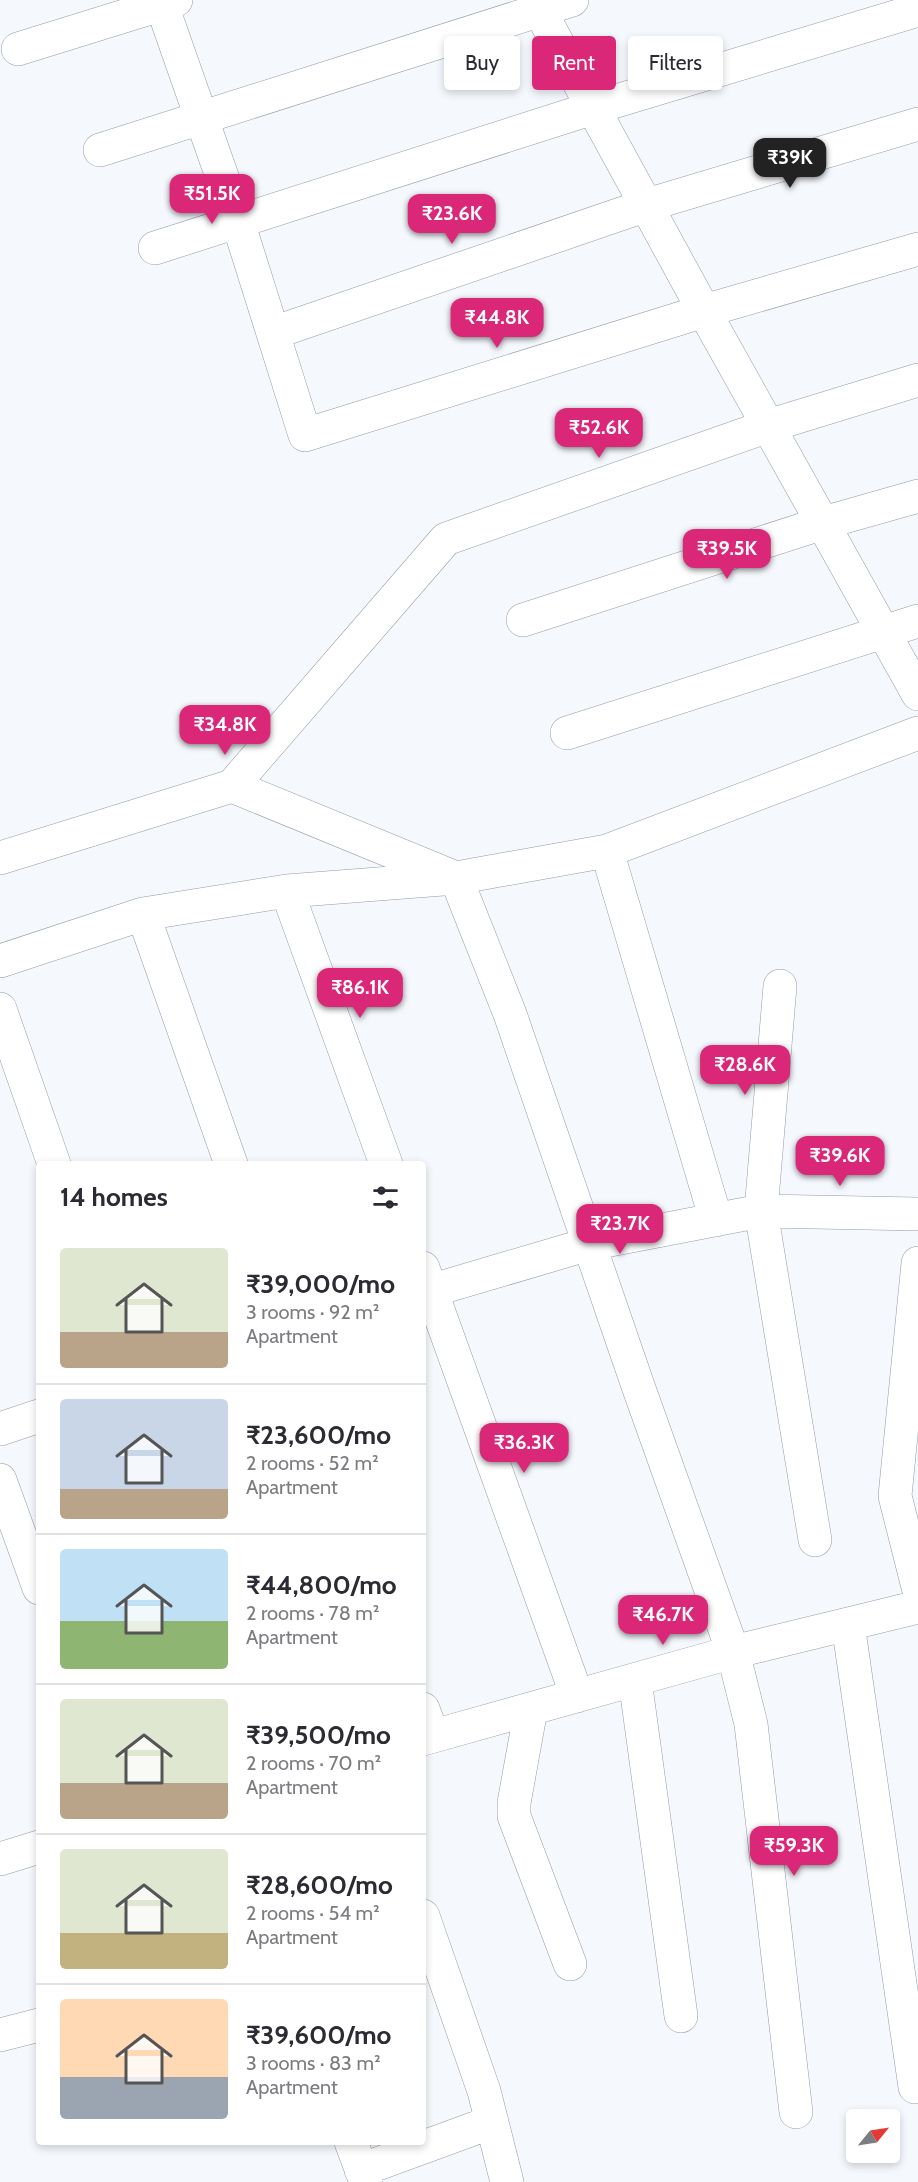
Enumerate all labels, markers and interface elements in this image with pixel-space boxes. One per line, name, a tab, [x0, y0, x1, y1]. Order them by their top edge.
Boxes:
chip: Buy	[444, 36, 520, 90]
chip: Rent	[532, 36, 616, 90]
chip: Filters	[628, 36, 723, 90]
pin: ₹39K	[754, 138, 826, 189]
text: ₹39K	[767, 145, 813, 169]
pin: ₹51.5K	[163, 174, 261, 225]
text: ₹51.5K	[184, 181, 240, 205]
pin: ₹23.6K	[403, 194, 501, 245]
text: ₹23.6K	[422, 201, 482, 225]
pin: ₹44.8K	[448, 298, 546, 349]
text: ₹44.8K	[465, 305, 529, 329]
pin: ₹52.6K	[550, 408, 648, 459]
text: ₹52.6K	[569, 415, 629, 439]
pin: ₹39.5K	[678, 529, 776, 580]
text: ₹39.5K	[697, 536, 757, 560]
pin: ₹34.8K	[176, 705, 274, 756]
text: ₹34.8K	[193, 712, 257, 736]
pin: ₹86.1K	[311, 968, 409, 1019]
text: ₹86.1K	[331, 975, 389, 999]
pin: ₹28.6K	[696, 1045, 794, 1096]
text: ₹28.6K	[714, 1052, 776, 1076]
pin: ₹39.6K	[791, 1136, 889, 1187]
text: ₹39.6K	[810, 1143, 870, 1167]
text: 14 homes	[60, 1181, 168, 1213]
icon: filters	[369, 1181, 402, 1214]
pin: ₹23.7K	[571, 1204, 669, 1255]
text: ₹23.7K	[590, 1211, 650, 1235]
text: ₹39,000/mo	[246, 1268, 395, 1300]
icon: home	[108, 1272, 180, 1344]
text: 3 rooms · 92 m²	[246, 1300, 379, 1324]
text: Apartment	[246, 1324, 338, 1348]
text: ₹23,600/mo	[246, 1419, 391, 1451]
icon: home	[108, 1423, 180, 1495]
pin: ₹36.3K	[475, 1423, 573, 1474]
text: ₹36.3K	[494, 1430, 554, 1454]
text: 2 rooms · 52 m²	[246, 1451, 379, 1475]
text: Apartment	[246, 1475, 338, 1499]
text: ₹44,800/mo	[246, 1569, 397, 1601]
icon: home	[108, 1573, 180, 1645]
pin: ₹46.7K	[614, 1595, 712, 1646]
text: 2 rooms · 78 m²	[246, 1601, 379, 1625]
text: ₹46.7K	[632, 1602, 694, 1626]
text: Apartment	[246, 1625, 338, 1649]
text: ₹39,500/mo	[246, 1719, 391, 1751]
icon: home	[108, 1723, 180, 1795]
text: 2 rooms · 70 m²	[246, 1751, 381, 1775]
text: Apartment	[246, 1775, 338, 1799]
pin: ₹59.3K	[745, 1826, 843, 1877]
text: ₹59.3K	[764, 1833, 824, 1857]
text: ₹28,600/mo	[246, 1869, 393, 1901]
icon: home	[108, 1873, 180, 1945]
text: 2 rooms · 54 m²	[246, 1901, 380, 1925]
text: Apartment	[246, 1925, 338, 1949]
text: ₹39,600/mo	[246, 2019, 391, 2051]
icon: home	[108, 2023, 180, 2095]
text: 3 rooms · 83 m²	[246, 2051, 381, 2075]
text: Apartment	[246, 2075, 338, 2099]
north arrow	[846, 2109, 900, 2163]
map controls	[846, 2109, 900, 2163]

